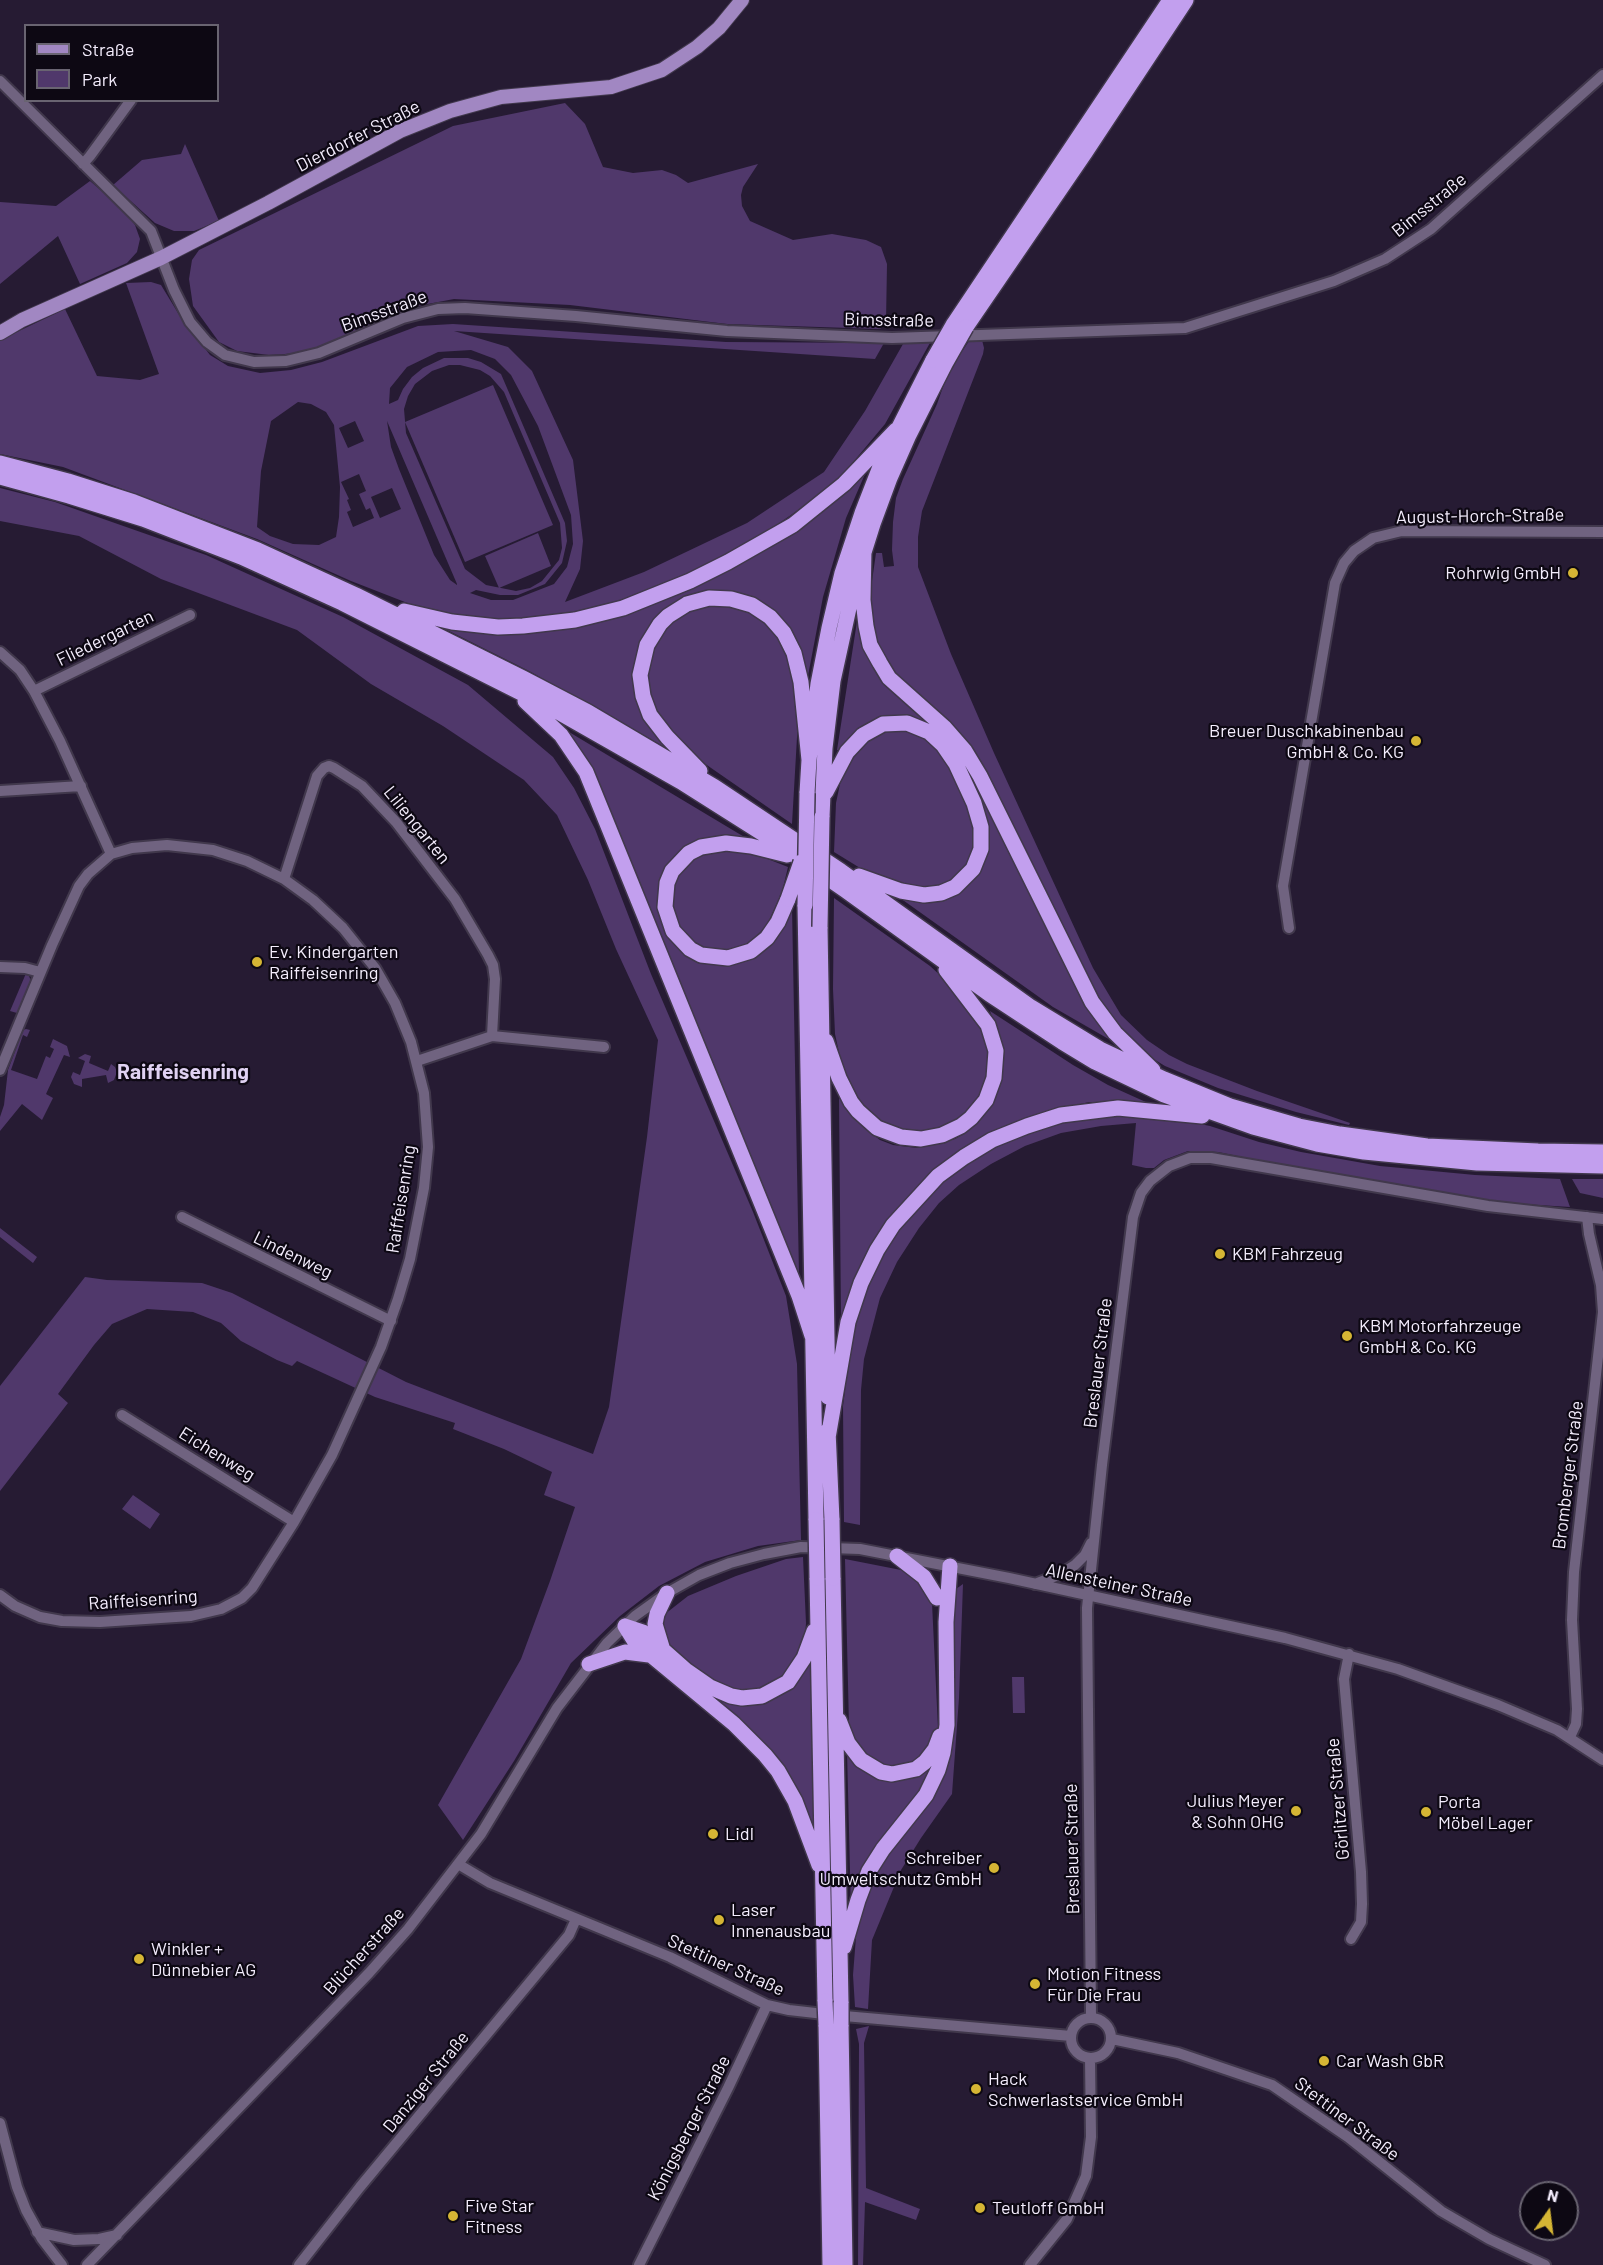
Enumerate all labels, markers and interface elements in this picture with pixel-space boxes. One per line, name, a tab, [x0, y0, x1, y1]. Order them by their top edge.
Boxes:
legend	[24, 24, 219, 102]
text: Straße	[82, 38, 134, 60]
text: Park	[82, 68, 117, 90]
street label: Dierdorfer Straße	[293, 96, 423, 176]
street label: Bimsstraße	[1387, 168, 1471, 242]
street label: Bimsstraße	[338, 286, 430, 336]
street label: Bimsstraße	[844, 308, 934, 332]
street label: August-Horch-Straße	[1396, 504, 1564, 528]
place label: Rohrwig GmbH	[1445, 562, 1561, 584]
marker: Rohrwig GmbH	[1566, 566, 1580, 580]
street label: Fliedergarten	[53, 605, 157, 671]
place label: Breuer Duschkabinenbau GmbH & Co. KG	[1209, 720, 1404, 762]
marker: Breuer Duschkabinenbau GmbH & Co. KG	[1409, 734, 1423, 748]
street label: Liliengarten	[379, 782, 455, 868]
place label: Ev. Kindergarten Raiffeisenring	[269, 941, 398, 984]
marker: Ev. Kindergarten Raiffeisenring	[250, 955, 264, 969]
district label: Raiffeisenring	[117, 1059, 249, 1085]
street label: Raiffeisenring	[382, 1143, 420, 1255]
street label: Lindenweg	[250, 1227, 336, 1283]
place label: KBM Fahrzeug	[1232, 1243, 1343, 1265]
marker: KBM Fahrzeug	[1213, 1247, 1227, 1261]
street label: Breslauer Straße	[1079, 1297, 1117, 1429]
place label: KBM Motorfahrzeuge GmbH & Co. KG	[1359, 1315, 1521, 1358]
marker: KBM Motorfahrzeuge GmbH & Co. KG	[1340, 1329, 1354, 1343]
street label: Bromberger Straße	[1548, 1399, 1588, 1551]
street label: Eichenweg	[175, 1422, 259, 1486]
street label: Allensteiner Straße	[1044, 1559, 1194, 1611]
street label: Raiffeisenring	[88, 1585, 198, 1615]
street label: Görlitzer Straße	[1322, 1737, 1354, 1861]
street label: Breslauer Straße	[1060, 1783, 1084, 1915]
place label: Julius Meyer & Sohn OHG	[1187, 1790, 1284, 1832]
place label: Porta Möbel Lager	[1438, 1791, 1533, 1834]
marker: Julius Meyer & Sohn OHG	[1289, 1804, 1303, 1818]
marker: Porta Möbel Lager	[1419, 1805, 1433, 1819]
place label: Lidl	[725, 1823, 754, 1845]
marker: Lidl	[706, 1827, 720, 1841]
place label: Schreiber Umweltschutz GmbH	[820, 1847, 982, 1890]
marker: Schreiber Umweltschutz GmbH	[987, 1861, 1001, 1875]
place label: Laser Innenausbau	[731, 1899, 830, 1942]
street label: Blücherstraße	[319, 1903, 409, 1999]
marker: Laser Innenausbau	[712, 1913, 726, 1927]
street label: Stettiner Straße	[664, 1930, 788, 2000]
place label: Winkler + Dünnebier AG	[151, 1938, 256, 1980]
marker: Winkler + Dünnebier AG	[132, 1952, 146, 1966]
place label: Motion Fitness Für Die Frau	[1047, 1963, 1161, 2006]
marker: Motion Fitness Für Die Frau	[1028, 1977, 1042, 1991]
street label: Danziger Straße	[378, 2027, 474, 2137]
place label: Car Wash GbR	[1336, 2050, 1444, 2072]
street label: Königsberger Straße	[643, 2052, 735, 2204]
marker: Car Wash GbR	[1317, 2054, 1331, 2068]
place label: Hack Schwerlastservice GmbH	[988, 2068, 1183, 2110]
street label: Stettiner Straße	[1290, 2073, 1404, 2165]
marker: Hack Schwerlastservice GmbH	[969, 2082, 983, 2096]
north arrow	[1519, 2181, 1579, 2241]
text: N	[1546, 2184, 1560, 2205]
place label: Five Star Fitness	[465, 2195, 534, 2238]
place label: Teutloff GmbH	[992, 2197, 1105, 2219]
marker: Teutloff GmbH	[973, 2201, 987, 2215]
marker: Five Star Fitness	[446, 2209, 460, 2223]

